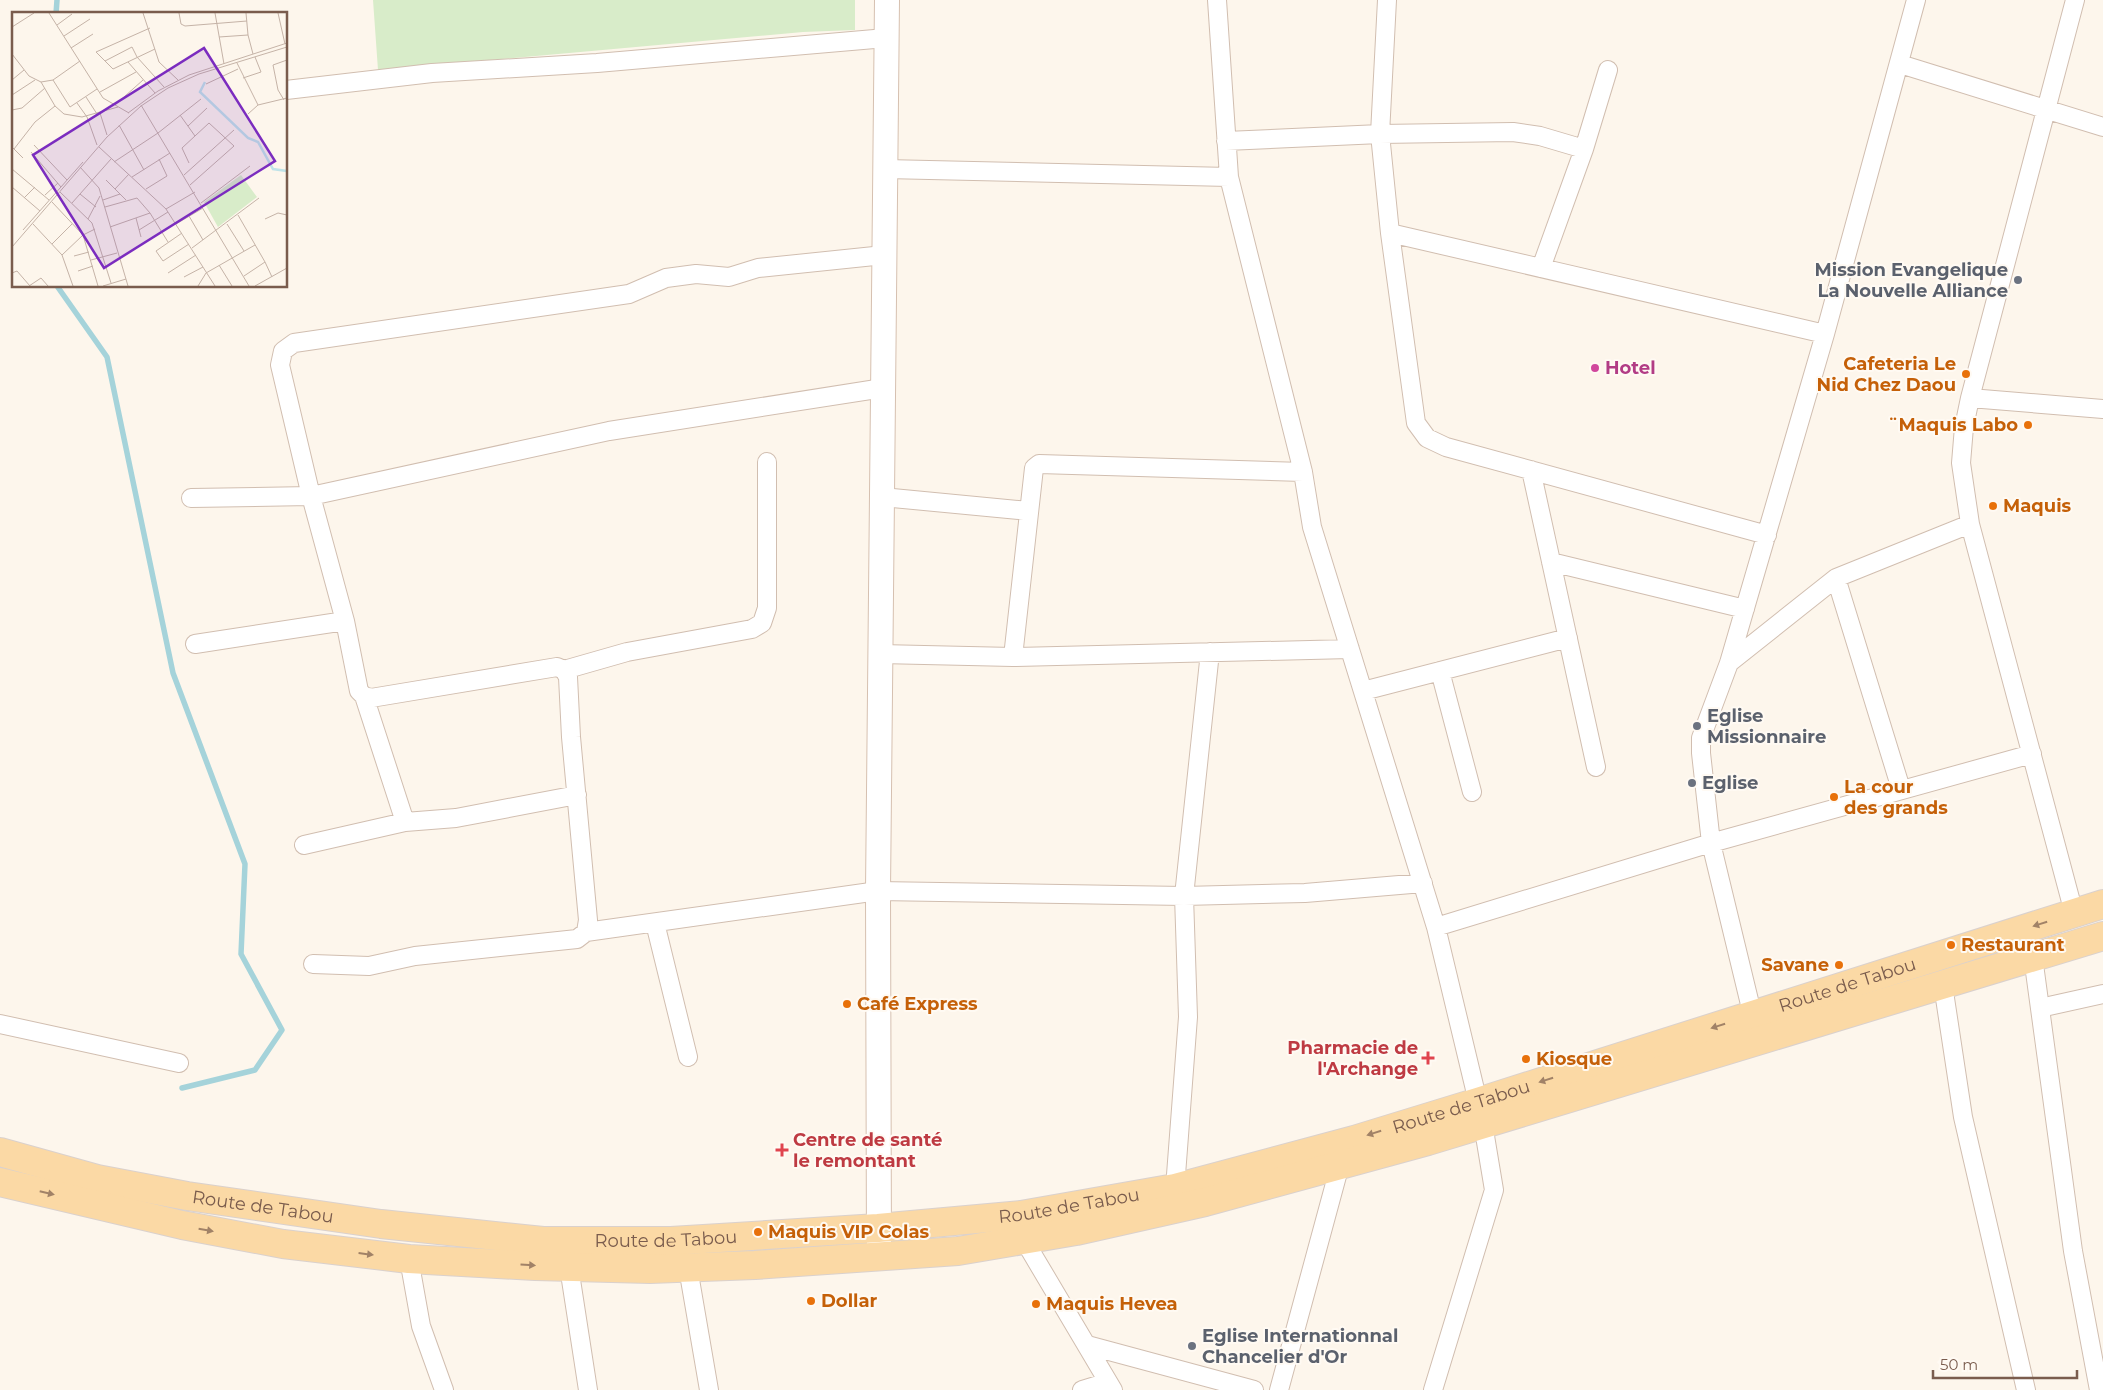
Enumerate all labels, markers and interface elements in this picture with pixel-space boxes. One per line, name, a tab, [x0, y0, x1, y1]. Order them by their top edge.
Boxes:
inset map	[12, 12, 288, 288]
place label: Mission Evangelique La Nouvelle Alliance	[1815, 259, 2008, 302]
marker: Mission Evangelique La Nouvelle Alliance	[2012, 274, 2024, 286]
place label: Cafeteria Le Nid Chez Daou	[1817, 353, 1956, 396]
place label: Hotel	[1605, 357, 1656, 379]
marker: Hotel	[1589, 362, 1601, 374]
marker: Cafeteria Le Nid Chez Daou	[1960, 368, 1972, 380]
place label: ¨Maquis Labo	[1888, 414, 2018, 436]
marker: ¨Maquis Labo	[2022, 419, 2034, 431]
place label: Maquis	[2003, 495, 2072, 517]
marker: Maquis	[1987, 500, 1999, 512]
place label: Eglise Missionnaire	[1707, 705, 1826, 748]
marker: Eglise Missionnaire	[1691, 720, 1703, 732]
place label: Eglise	[1702, 772, 1758, 794]
place label: La cour des grands	[1844, 776, 1948, 819]
marker: Eglise	[1686, 777, 1698, 789]
marker: La cour des grands	[1828, 791, 1840, 803]
one-way arrow	[2032, 921, 2047, 928]
place label: Restaurant	[1961, 934, 2065, 956]
marker: Restaurant	[1945, 939, 1957, 951]
street label: Route de Tabou	[1776, 953, 1919, 1017]
place label: Savane	[1761, 954, 1829, 976]
marker: Savane	[1833, 959, 1845, 971]
place label: Café Express	[857, 993, 978, 1015]
marker: Café Express	[841, 998, 853, 1010]
one-way arrow	[1710, 1022, 1725, 1030]
place label: Pharmacie de l'Archange	[1287, 1037, 1418, 1080]
place label: Kiosque	[1536, 1048, 1612, 1070]
marker: Pharmacie de l'Archange	[1422, 1052, 1434, 1064]
marker: Kiosque	[1520, 1053, 1532, 1065]
street label: Route de Tabou	[1390, 1075, 1533, 1139]
one-way arrow	[1539, 1077, 1554, 1085]
place label: Centre de santé le remontant	[793, 1129, 942, 1172]
one-way arrow	[1367, 1130, 1382, 1138]
marker: Centre de santé le remontant	[775, 1143, 789, 1157]
street label: Route de Tabou	[997, 1183, 1141, 1228]
street label: Route de Tabou	[191, 1186, 335, 1228]
one-way arrow	[40, 1189, 55, 1197]
place label: Maquis VIP Colas	[768, 1221, 930, 1243]
one-way arrow	[198, 1226, 214, 1234]
street label: Route de Tabou	[594, 1226, 738, 1252]
marker: Maquis VIP Colas	[752, 1226, 764, 1238]
one-way arrow	[359, 1250, 375, 1258]
one-way arrow	[521, 1262, 537, 1270]
place label: Dollar	[821, 1290, 878, 1312]
place label: Maquis Hevea	[1046, 1293, 1178, 1315]
marker: Dollar	[805, 1295, 817, 1307]
marker: Maquis Hevea	[1030, 1298, 1042, 1310]
place label: Eglise Internationnal Chancelier d'Or	[1202, 1325, 1398, 1368]
marker: Eglise Internationnal Chancelier d'Or	[1186, 1340, 1198, 1352]
scale bar	[1933, 1348, 2077, 1380]
text: 50 m	[1940, 1355, 1978, 1374]

